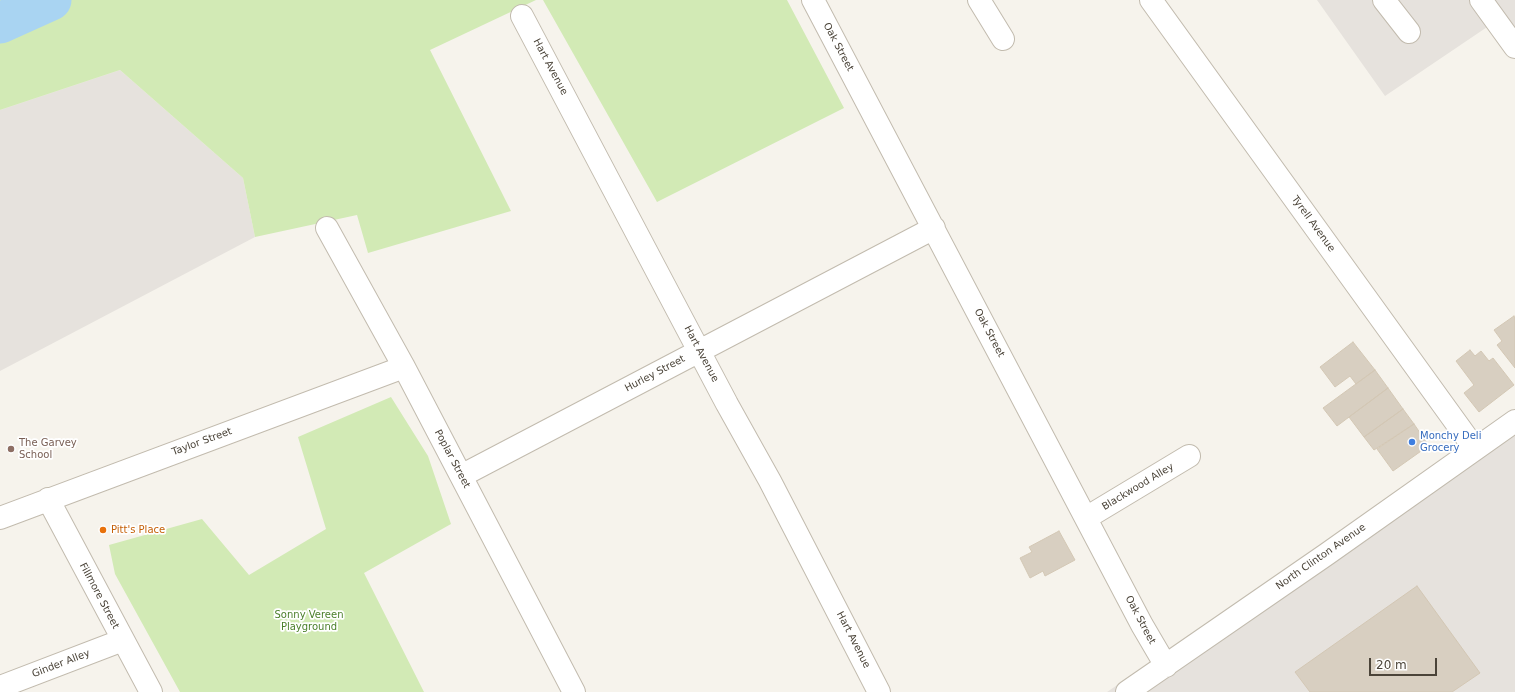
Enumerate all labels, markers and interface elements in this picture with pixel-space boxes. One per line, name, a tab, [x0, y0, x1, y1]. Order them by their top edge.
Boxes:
street label: Oak Street	[820, 21, 856, 73]
street label: Hart Avenue	[530, 37, 570, 97]
street label: Tyrell Avenue	[1289, 194, 1337, 254]
street label: Oak Street	[971, 307, 1007, 359]
street label: Hart Avenue	[681, 324, 721, 384]
street label: Hurley Street	[623, 353, 687, 395]
street label: Taylor Street	[170, 426, 234, 458]
street label: Poplar Street	[432, 428, 472, 490]
place label: Monchy Deli Grocery	[1420, 430, 1481, 454]
place label: The Garvey School	[19, 437, 77, 460]
marker: Monchy Deli Grocery	[1407, 437, 1417, 447]
marker: The Garvey School	[6, 444, 16, 454]
street label: Blackwood Alley	[1100, 461, 1176, 513]
street label: North Clinton Avenue	[1274, 521, 1368, 593]
place label: Pitt's Place	[111, 524, 165, 536]
marker: Pitt's Place	[98, 525, 108, 535]
street label: Fillmore Street	[77, 561, 121, 631]
street label: Oak Street	[1122, 594, 1158, 646]
park label: Sonny Vereen Playground	[275, 609, 343, 632]
street label: Hart Avenue	[834, 610, 872, 670]
street label: Ginder Alley	[30, 647, 92, 681]
scale bar	[1371, 650, 1439, 676]
text: 20 m	[1376, 658, 1407, 672]

